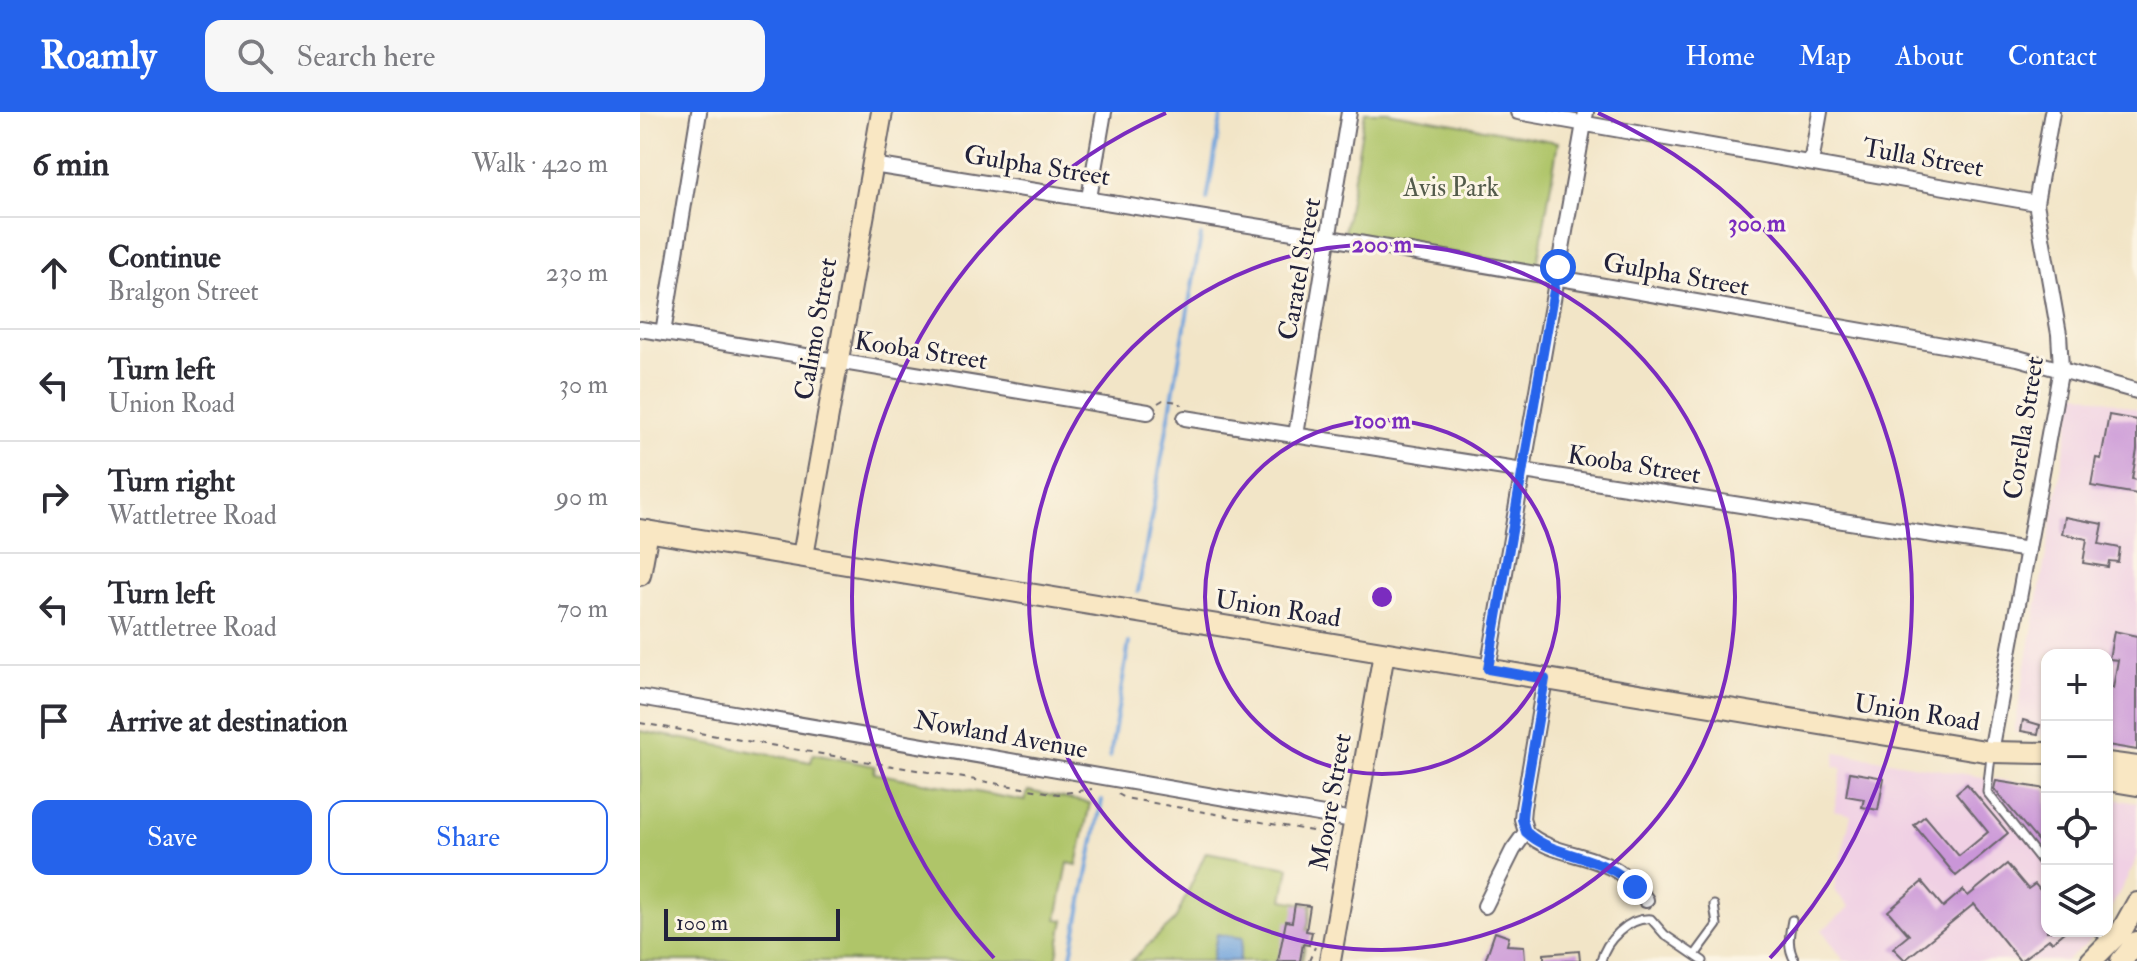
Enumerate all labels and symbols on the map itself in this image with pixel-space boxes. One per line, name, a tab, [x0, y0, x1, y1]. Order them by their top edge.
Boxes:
street label: Tulla Street	[1860, 132, 1986, 184]
street label: Gulpha Street	[962, 139, 1112, 194]
park label: Avis Park	[1402, 172, 1499, 204]
street label: Caratel Street	[1272, 195, 1328, 343]
text: 300 m	[1728, 208, 1786, 239]
text: 200 m	[1352, 229, 1413, 260]
street label: Gulpha Street	[1600, 246, 1751, 305]
route start	[1540, 249, 1576, 285]
street label: Calimo Street	[788, 255, 844, 403]
street label: Kooba Street	[852, 325, 990, 377]
street label: Corella Street	[1997, 354, 2051, 502]
text: 100 m	[1354, 405, 1411, 436]
street label: Kooba Street	[1565, 439, 1703, 491]
street label: Union Road	[1213, 583, 1343, 635]
centre of rings	[1368, 583, 1396, 611]
street label: Union Road	[1852, 687, 1982, 739]
street label: Nowland Avenue	[912, 704, 1090, 766]
street label: Moore Street	[1303, 731, 1359, 873]
route end	[1617, 869, 1653, 905]
scale bar	[664, 905, 840, 941]

